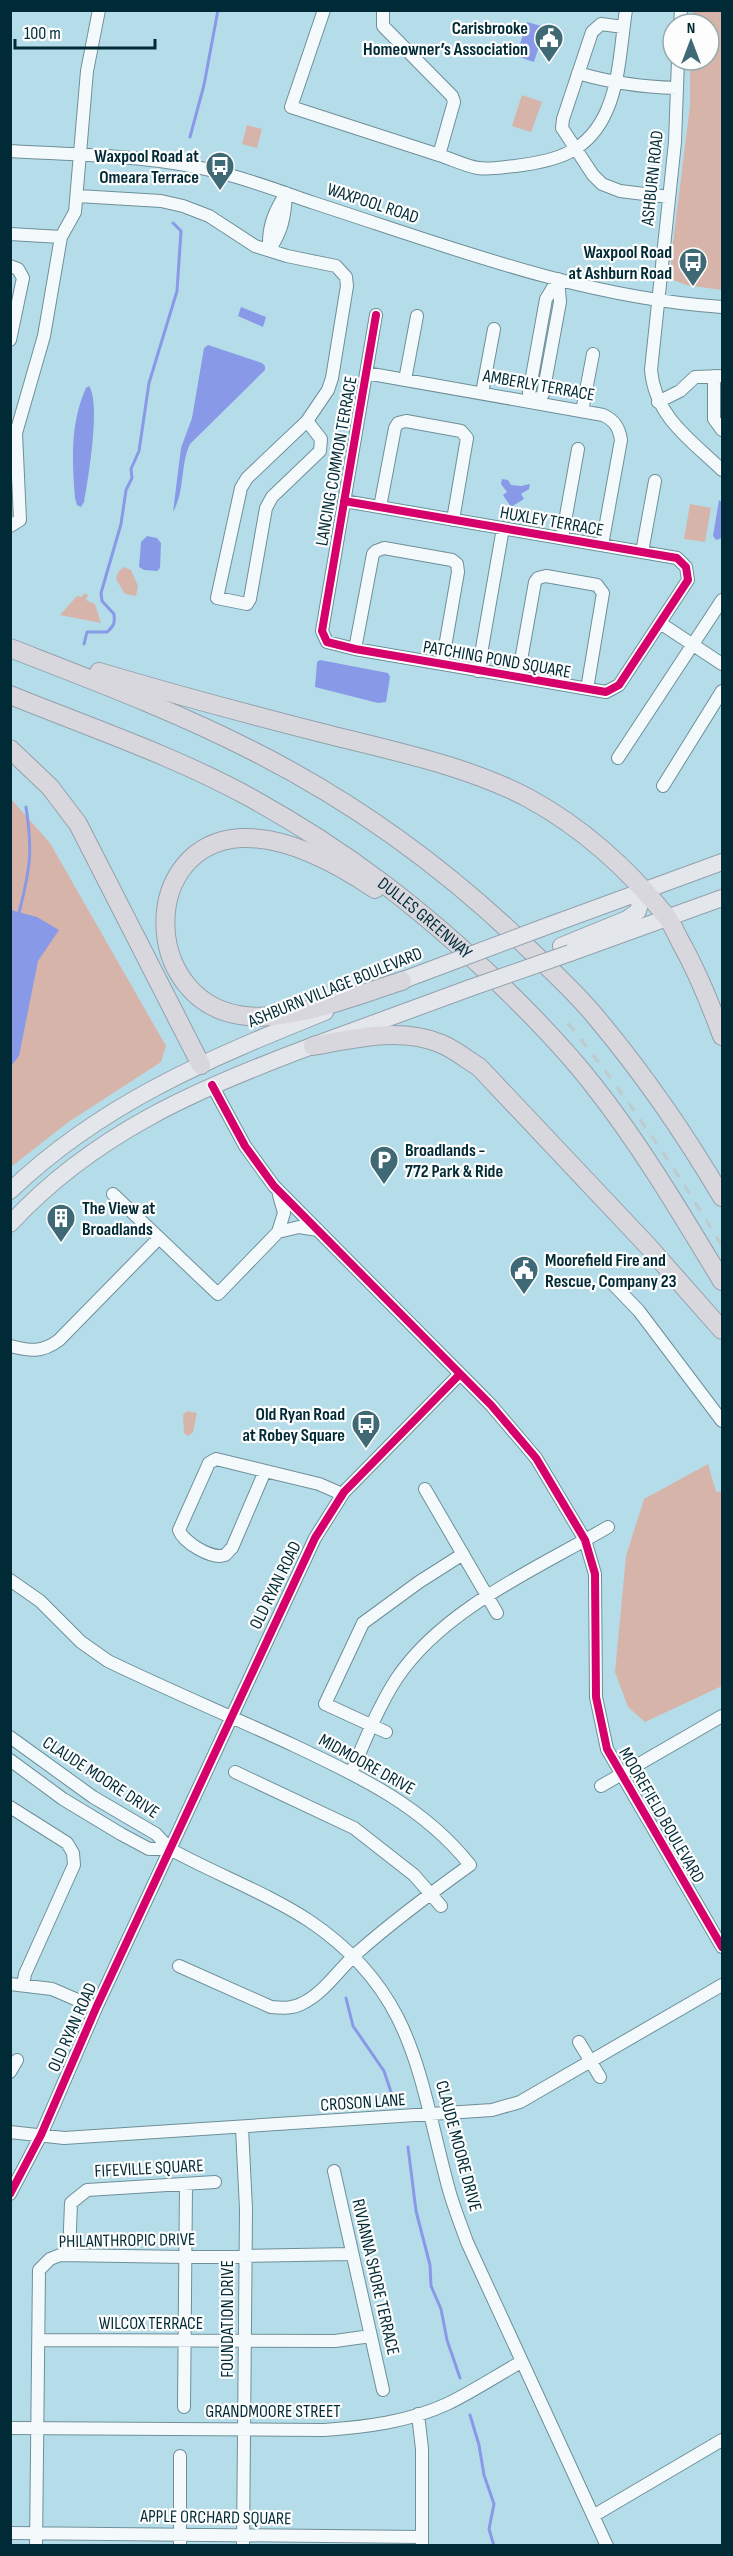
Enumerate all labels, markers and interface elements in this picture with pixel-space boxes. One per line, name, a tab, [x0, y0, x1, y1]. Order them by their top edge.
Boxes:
scale bar	[15, 12, 154, 50]
north arrow	[661, 12, 721, 72]
place label: Carisbrooke Homeowner’s Association	[363, 18, 528, 60]
text: N	[687, 19, 695, 38]
public building icon: Carisbrooke Homeowner’s Association	[533, 22, 565, 64]
text: 100 m	[24, 23, 61, 44]
street label: ASHBURN ROAD	[637, 130, 668, 228]
place label: Waxpool Road at Omeara Terrace	[94, 146, 199, 188]
bus stop icon: Waxpool Road at Omeara Terrace	[204, 150, 236, 192]
street label: WAXPOOL ROAD	[324, 179, 421, 228]
place label: Waxpool Road at Ashburn Road	[569, 242, 672, 284]
bus stop icon: Waxpool Road at Ashburn Road	[677, 246, 709, 288]
street label: AMBERLY TERRACE	[480, 365, 596, 406]
street label: LANCING COMMON TERRACE	[311, 375, 362, 548]
street label: HUXLEY TERRACE	[498, 502, 605, 541]
street label: PATCHING POND SQUARE	[421, 636, 573, 683]
street label: DULLES GREENWAY	[373, 873, 476, 964]
street label: ASHBURN VILLAGE BOULEVARD	[244, 943, 425, 1032]
place label: Broadlands - 772 Park & Ride	[405, 1140, 503, 1182]
parking icon: Broadlands - 772 Park & Ride	[368, 1144, 400, 1186]
place label: The View at Broadlands	[82, 1198, 155, 1240]
building icon: The View at Broadlands	[45, 1202, 77, 1244]
place label: Moorefield Fire and Rescue, Company 23	[545, 1250, 677, 1292]
public building icon: Moorefield Fire and Rescue, Company 23	[508, 1254, 540, 1296]
place label: Old Ryan Road at Robey Square	[243, 1404, 345, 1446]
bus stop icon: Old Ryan Road at Robey Square	[350, 1408, 382, 1450]
street label: OLD RYAN ROAD	[245, 1538, 306, 1633]
street label: MIDMOORE DRIVE	[315, 1729, 418, 1799]
street label: CLAUDE MOORE DRIVE	[39, 1732, 163, 1823]
street label: MOOREFIELD BOULEVARD	[614, 1744, 709, 1887]
street label: OLD RYAN ROAD	[43, 1979, 101, 2075]
street label: CLAUDE MOORE DRIVE	[431, 2078, 486, 2214]
street label: CROSON LANE	[320, 2089, 406, 2116]
street label: FIFEVILLE SQUARE	[94, 2155, 204, 2182]
street label: RIVIANNA SHORE TERRACE	[347, 2197, 404, 2357]
street label: PHILANTHROPIC DRIVE	[58, 2229, 196, 2252]
street label: FOUNDATION DRIVE	[217, 2260, 238, 2378]
street label: WILCOX TERRACE	[99, 2313, 203, 2334]
street label: GRANDMOORE STREET	[205, 2401, 341, 2422]
street label: APPLE ORCHARD SQUARE	[139, 2506, 292, 2529]

